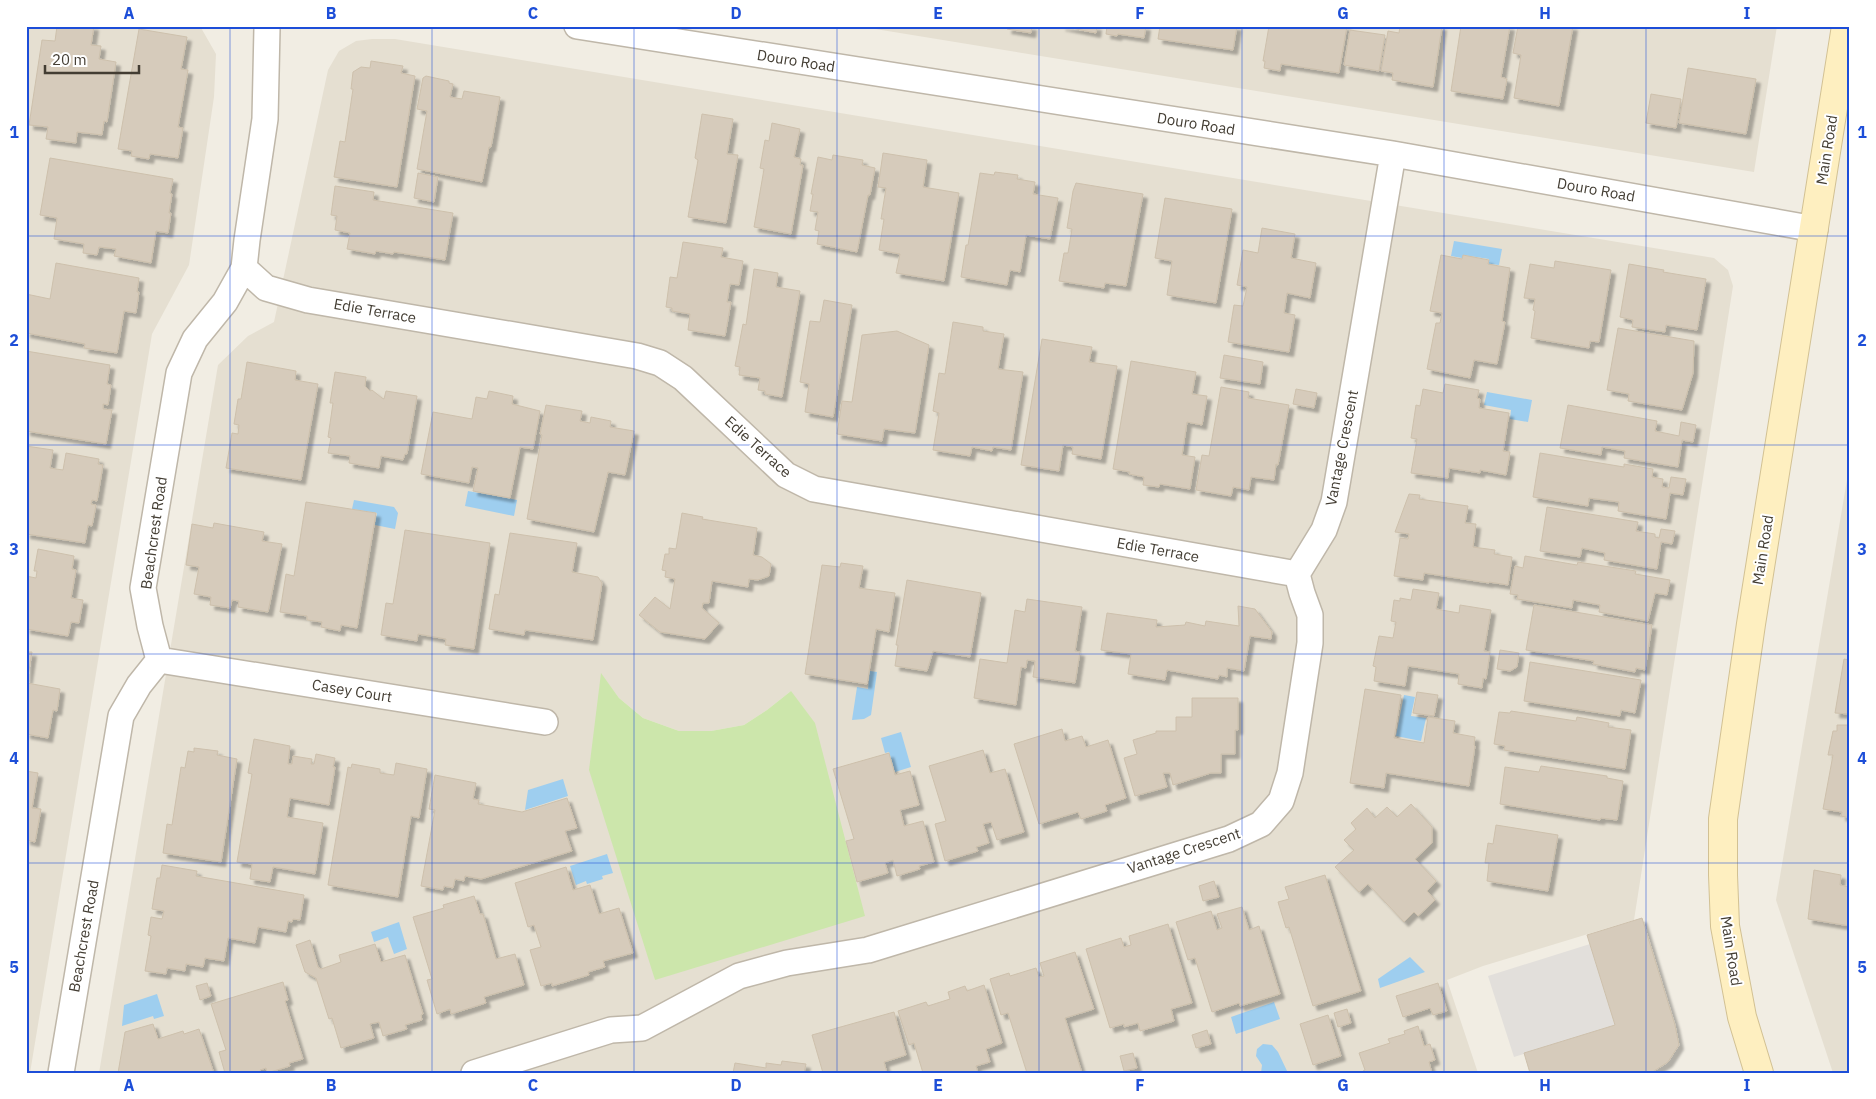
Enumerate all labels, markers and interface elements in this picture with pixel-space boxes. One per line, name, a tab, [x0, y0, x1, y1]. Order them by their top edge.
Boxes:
text: A	[124, 3, 135, 23]
text: B	[326, 3, 337, 23]
text: C	[528, 3, 538, 23]
text: D	[730, 3, 742, 23]
text: E	[933, 3, 943, 23]
text: F	[1135, 3, 1145, 23]
text: G	[1337, 3, 1349, 23]
text: H	[1539, 3, 1551, 23]
text: I	[1744, 3, 1751, 23]
scale bar	[45, 42, 139, 74]
street label: Douro Road	[756, 45, 837, 76]
text: 20 m	[52, 50, 87, 69]
street label: Douro Road	[1156, 108, 1237, 139]
street label: Main Road	[1812, 114, 1841, 186]
text: 1	[9, 122, 19, 142]
text: 1	[1857, 122, 1867, 142]
street label: Douro Road	[1556, 173, 1637, 206]
street label: Edie Terrace	[332, 294, 418, 327]
text: 2	[9, 330, 19, 350]
text: 2	[1857, 330, 1867, 350]
street label: Vantage Crescent	[1321, 388, 1362, 508]
street label: Edie Terrace	[721, 412, 796, 482]
street label: Beachcrest Road	[136, 475, 171, 591]
street label: Main Road	[1748, 514, 1777, 586]
street label: Edie Terrace	[1115, 533, 1201, 566]
text: 3	[9, 539, 19, 559]
text: 3	[1857, 539, 1867, 559]
street label: Casey Court	[311, 675, 394, 706]
text: 4	[9, 748, 19, 768]
text: 4	[1857, 748, 1867, 768]
street label: Vantage Crescent	[1125, 823, 1243, 878]
street label: Beachcrest Road	[64, 878, 103, 994]
street label: Main Road	[1717, 915, 1746, 987]
text: 5	[9, 957, 19, 977]
text: 5	[1857, 957, 1867, 977]
text: A	[124, 1075, 135, 1095]
text: B	[326, 1075, 337, 1095]
text: C	[528, 1075, 538, 1095]
text: D	[730, 1075, 742, 1095]
text: E	[933, 1075, 943, 1095]
text: F	[1135, 1075, 1145, 1095]
text: G	[1337, 1075, 1349, 1095]
text: H	[1539, 1075, 1551, 1095]
text: I	[1744, 1075, 1751, 1095]

